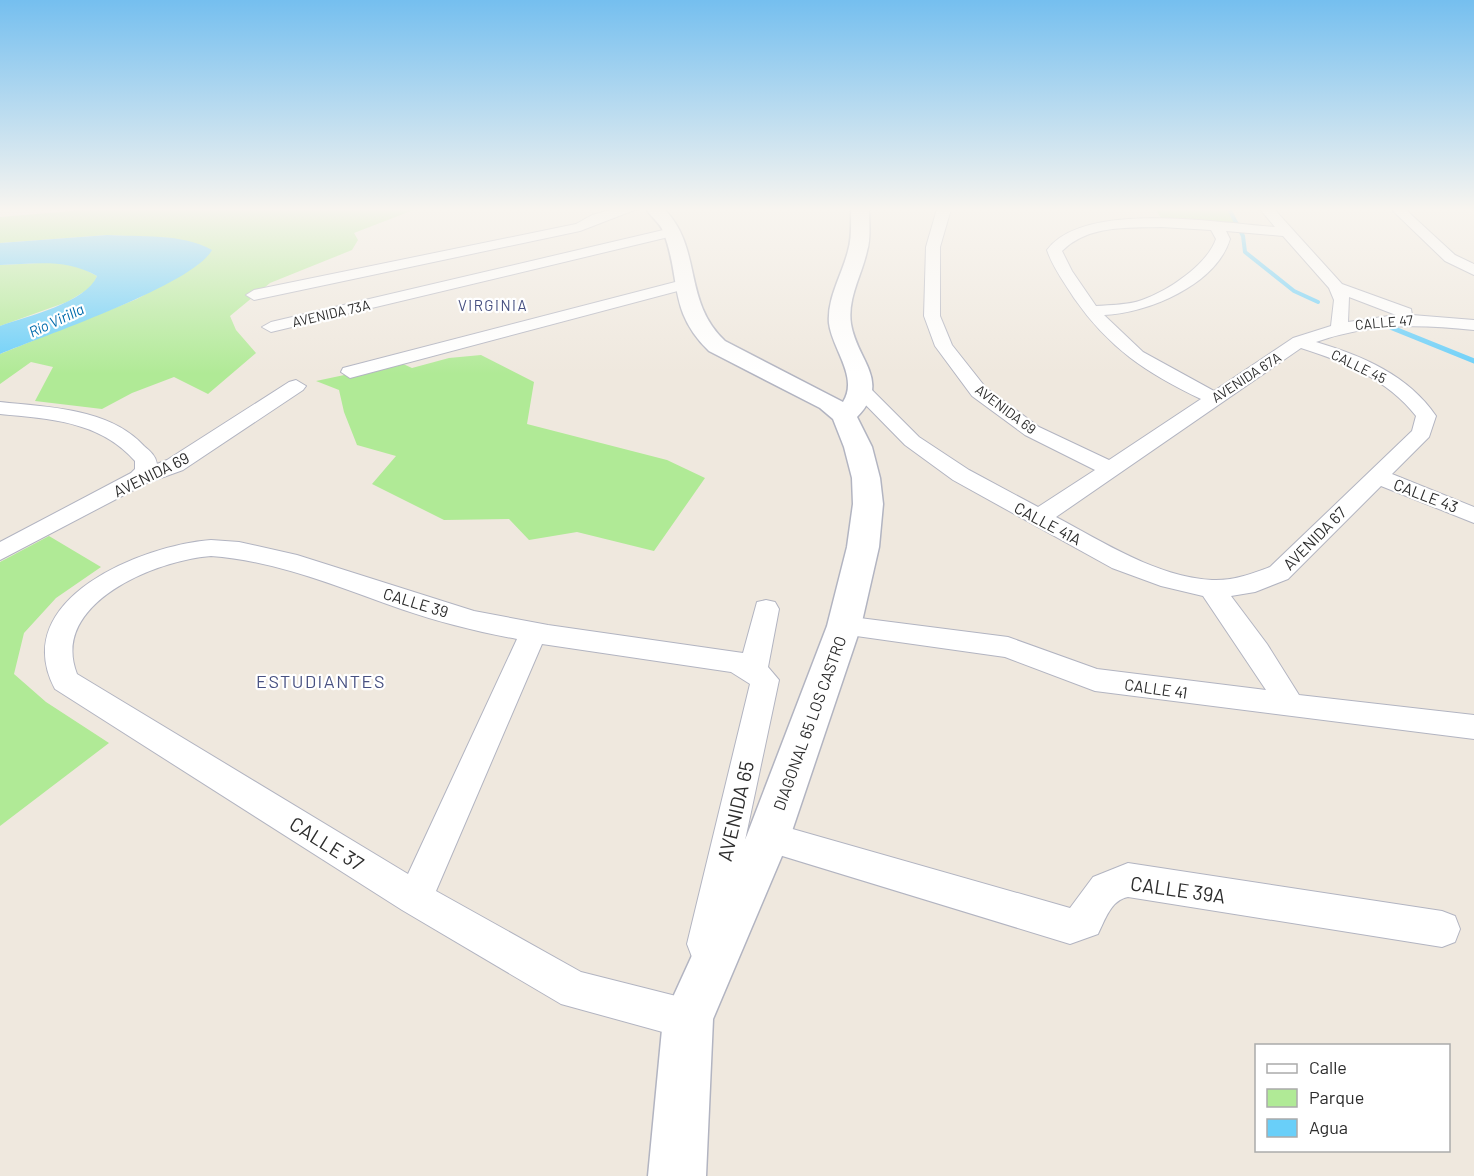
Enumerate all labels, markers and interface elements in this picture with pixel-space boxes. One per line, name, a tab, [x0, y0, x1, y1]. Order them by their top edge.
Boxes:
street label: AVENIDA 73A	[290, 296, 372, 330]
district label: VIRGINIA	[458, 296, 528, 314]
water label: Río Virilla	[26, 299, 86, 341]
street label: CALLE 47	[1354, 311, 1414, 333]
street label: CALLE 45	[1329, 345, 1389, 387]
street label: AVENIDA 67A	[1208, 348, 1284, 406]
street label: AVENIDA 69	[972, 381, 1040, 437]
street label: AVENIDA 69	[110, 448, 192, 500]
street label: CALLE 43	[1391, 474, 1461, 516]
street label: CALLE 41A	[1011, 497, 1085, 549]
street label: AVENIDA 67	[1279, 502, 1350, 573]
street label: CALLE 39	[381, 583, 451, 621]
street label: DIAGONAL 65 LOS CASTRO	[769, 633, 849, 813]
district label: ESTUDIANTES	[256, 670, 386, 692]
street label: CALLE 41	[1123, 674, 1189, 702]
street label: AVENIDA 65	[712, 759, 758, 863]
street label: CALLE 37	[286, 811, 369, 875]
street label: CALLE 39A	[1129, 870, 1227, 908]
legend	[1255, 1044, 1450, 1152]
text: Calle	[1309, 1056, 1347, 1078]
text: Parque	[1309, 1086, 1364, 1108]
text: Agua	[1309, 1116, 1348, 1138]

